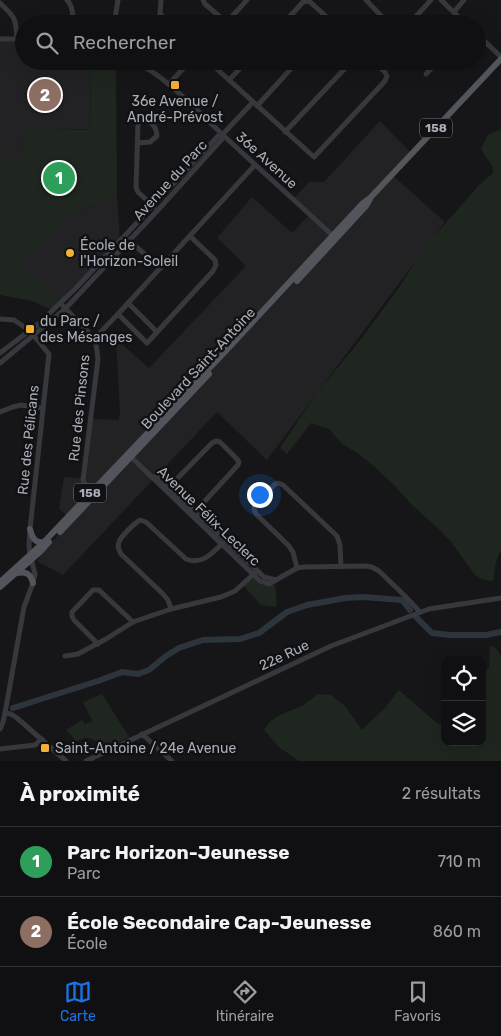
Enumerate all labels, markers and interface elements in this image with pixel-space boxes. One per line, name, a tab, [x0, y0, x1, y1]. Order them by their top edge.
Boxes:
search box	[15, 15, 486, 70]
icon: search	[33, 29, 61, 57]
text: Rechercher	[73, 31, 176, 54]
pin: 2	[29, 76, 61, 114]
marker: 36e Avenue / André-Prévost	[169, 79, 181, 91]
place label: 36e Avenue / André-Prévost	[127, 93, 223, 126]
road number: 158	[420, 119, 452, 138]
street label: 36e Avenue	[232, 128, 301, 192]
street label: Avenue du Parc	[130, 136, 211, 224]
pin: 1	[43, 159, 75, 197]
place label: École de l'Horizon-Soleil	[80, 236, 178, 270]
marker: École de l'Horizon-Soleil	[64, 247, 76, 259]
street label: Boulevard Saint-Antoine	[138, 304, 259, 433]
place label: du Parc / des Mésanges	[40, 313, 132, 346]
marker: du Parc / des Mésanges	[24, 323, 36, 335]
street label: Rue des Pinsons	[65, 354, 94, 462]
street label: Rue des Pélicans	[14, 384, 43, 496]
street label: Avenue Félix-Leclerc	[154, 463, 264, 570]
your location	[247, 482, 273, 508]
road number: 158	[74, 483, 106, 502]
street label: 22e Rue	[257, 636, 312, 674]
map controls	[441, 656, 486, 746]
button: locate	[441, 656, 486, 701]
button: layers	[441, 701, 486, 746]
place label: Saint-Antoine / 24e Avenue	[55, 740, 236, 757]
marker: Saint-Antoine / 24e Avenue	[39, 742, 51, 754]
text: À proximité	[20, 781, 140, 806]
text: 2 résultats	[402, 784, 481, 803]
text: Parc Horizon-Jeunesse	[67, 841, 290, 864]
text: 1	[32, 852, 40, 871]
text: 710 m	[438, 852, 481, 871]
text: Parc	[67, 864, 101, 883]
text: École Secondaire Cap-Jeunesse	[67, 911, 372, 934]
text: 2	[31, 922, 41, 941]
text: 860 m	[433, 922, 481, 941]
text: École	[67, 934, 107, 953]
tab: Carte	[60, 978, 96, 1025]
tab: Itinéraire	[216, 978, 274, 1025]
tab: Favoris	[394, 978, 441, 1025]

